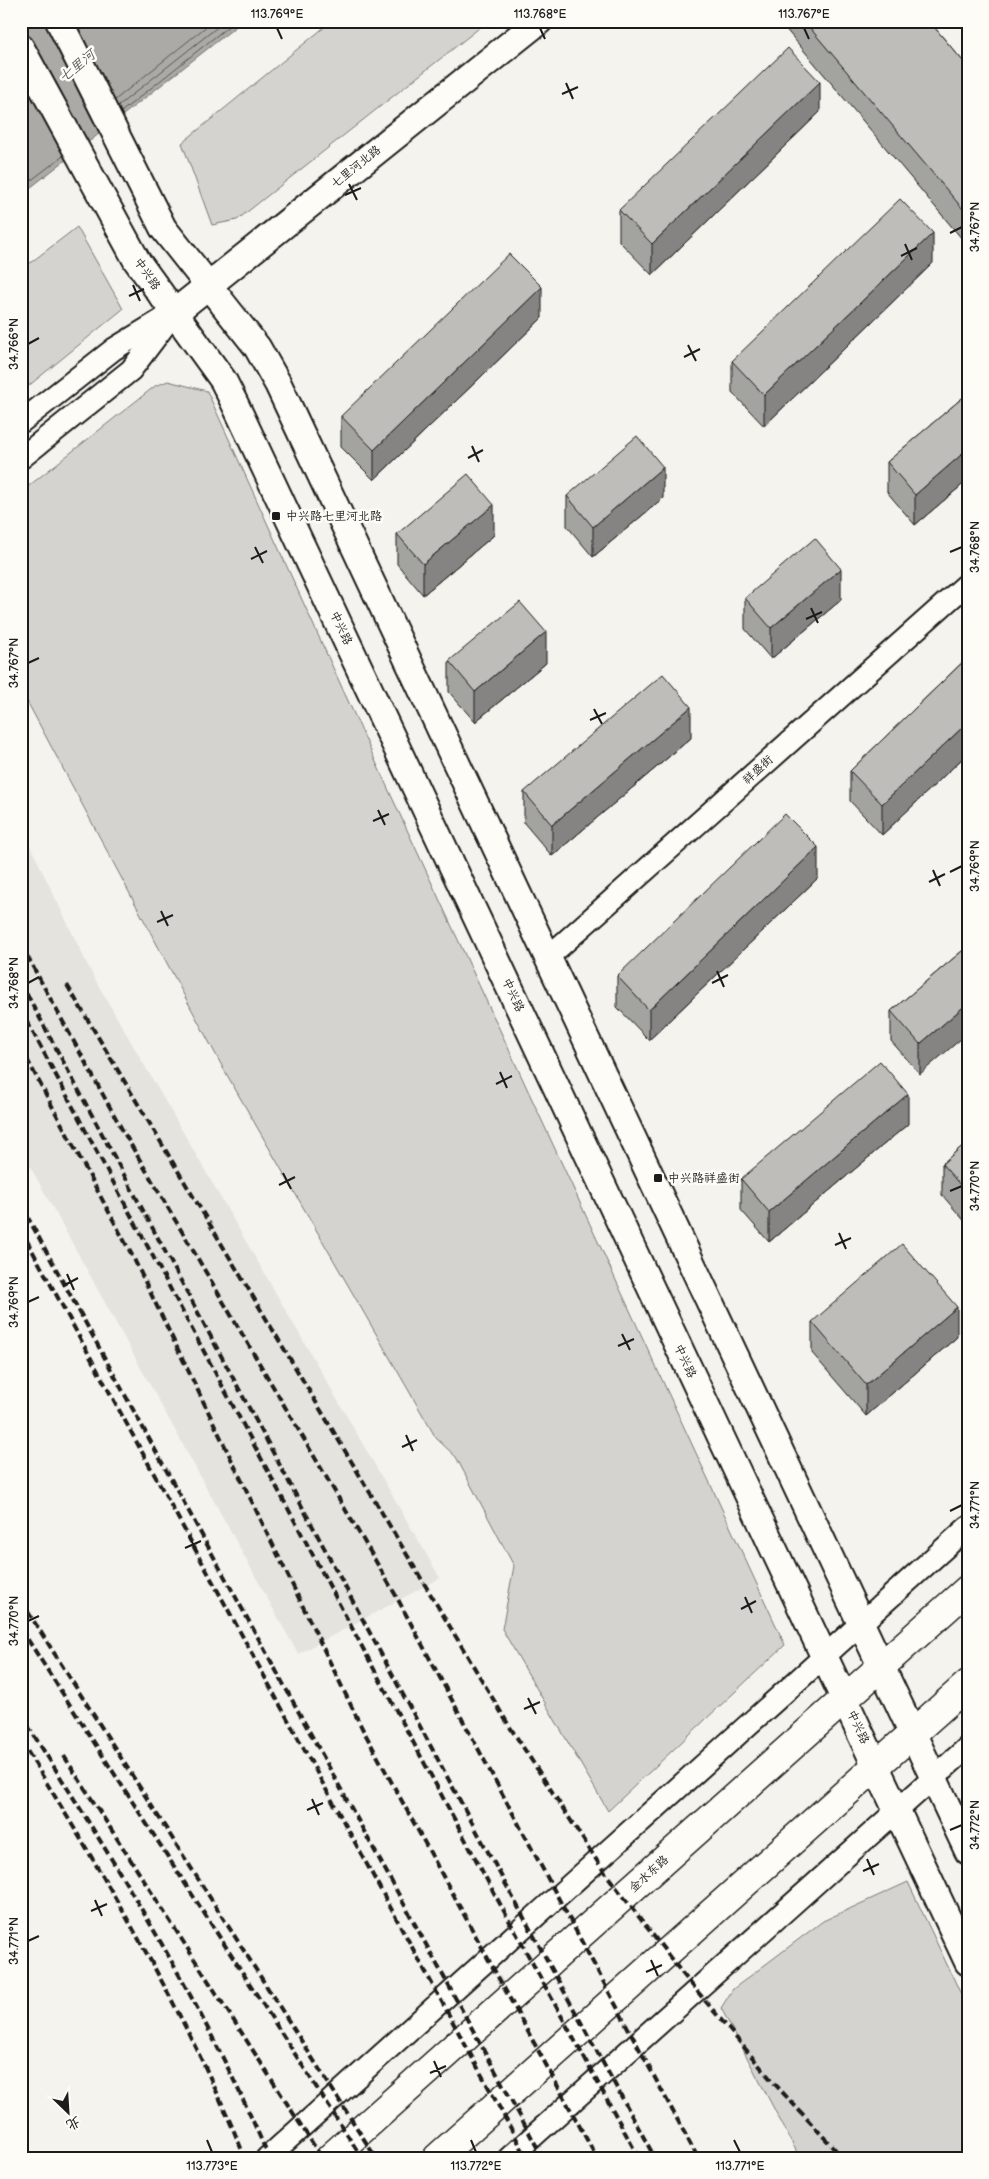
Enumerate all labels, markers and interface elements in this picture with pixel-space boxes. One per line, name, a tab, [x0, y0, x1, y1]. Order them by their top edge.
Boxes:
text: 113.769°E	[251, 7, 303, 22]
text: 113.768°E	[514, 7, 566, 22]
text: 113.767°E	[778, 7, 830, 22]
water label: 七里河	[55, 45, 100, 86]
street label: 七里河北路	[328, 142, 384, 192]
text: 34.767°N	[968, 202, 983, 252]
street label: 中兴路	[131, 255, 163, 293]
text: 34.766°N	[7, 318, 22, 370]
place label: 中兴路七里河北路	[286, 509, 382, 524]
marker: 中兴路七里河北路	[270, 510, 282, 522]
text: 34.768°N	[968, 521, 983, 573]
street label: 中兴路	[327, 609, 355, 647]
text: 34.767°N	[7, 638, 22, 688]
street label: 祥盛街	[740, 752, 776, 788]
text: 34.769°N	[968, 840, 983, 892]
text: 34.768°N	[7, 957, 22, 1009]
street label: 中兴路	[499, 976, 527, 1014]
text: 34.770°N	[968, 1161, 983, 1211]
place label: 中兴路祥盛街	[668, 1171, 740, 1186]
marker: 中兴路祥盛街	[652, 1172, 664, 1184]
text: 34.769°N	[7, 1276, 22, 1328]
street label: 中兴路	[671, 1342, 699, 1380]
text: 34.771°N	[968, 1481, 983, 1529]
text: 34.770°N	[7, 1596, 22, 1646]
street label: 中兴路	[844, 1708, 872, 1746]
text: 34.772°N	[968, 1800, 983, 1850]
street label: 金水东路	[626, 1852, 672, 1896]
text: 34.771°N	[7, 1917, 22, 1965]
north arrow	[42, 2086, 92, 2136]
text: 北	[63, 2113, 83, 2134]
text: 113.773°E	[186, 2159, 238, 2174]
text: 113.772°E	[451, 2159, 502, 2174]
text: 113.771°E	[716, 2159, 765, 2174]

